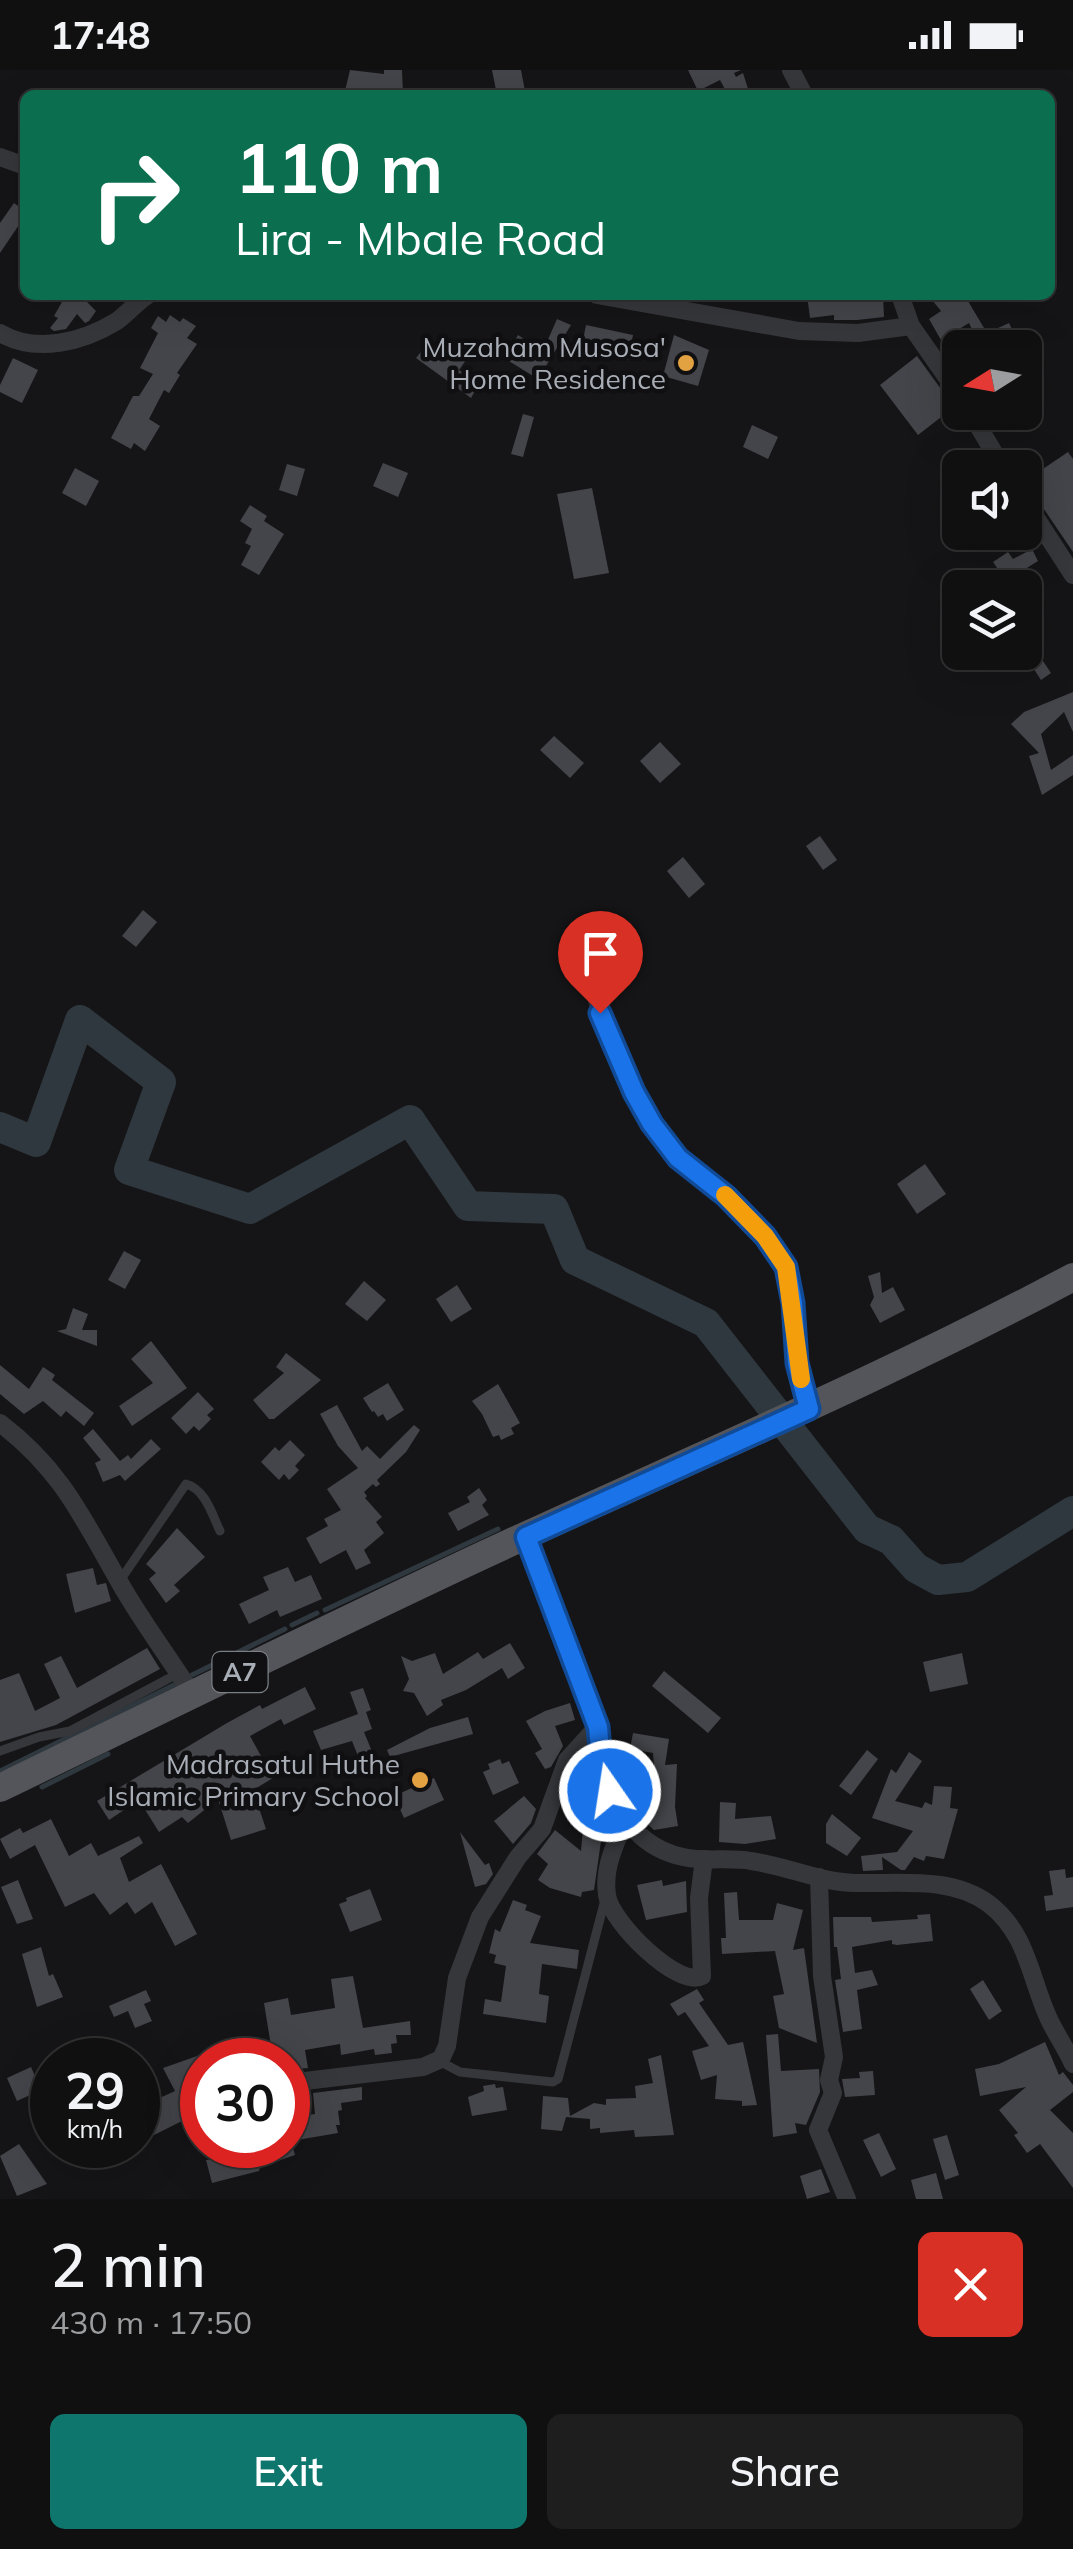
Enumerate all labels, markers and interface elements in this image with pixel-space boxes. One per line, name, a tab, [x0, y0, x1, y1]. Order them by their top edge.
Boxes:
text: 17:48	[50, 11, 151, 59]
text: 110 m	[235, 123, 443, 211]
icon: right	[70, 130, 200, 260]
text: Lira - Mbale Road	[235, 210, 606, 266]
place label: Muzaham Musosa' Home Residence	[423, 329, 666, 396]
north arrow	[942, 330, 1042, 430]
map controls	[942, 330, 1042, 670]
marker: Muzaham Musosa' Home Residence	[675, 352, 697, 374]
button: sound	[942, 450, 1042, 550]
button: layers	[942, 570, 1042, 670]
pin	[558, 911, 643, 1014]
icon: arrive	[573, 926, 628, 981]
road number: A7	[212, 1652, 268, 1692]
position arrow	[558, 1739, 662, 1843]
place label: Madrasatul Huthe Islamic Primary School	[107, 1746, 400, 1813]
marker: Madrasatul Huthe Islamic Primary School	[409, 1769, 431, 1791]
speed limit sign: 30	[180, 2038, 310, 2168]
text: 29	[65, 2059, 125, 2122]
text: km/h	[67, 2113, 123, 2144]
text: 2 min	[50, 2227, 206, 2302]
button: close	[918, 2232, 1023, 2337]
text: 430 m · 17:50	[50, 2302, 252, 2342]
button: Exit	[50, 2414, 527, 2529]
button: Share	[547, 2414, 1023, 2529]

